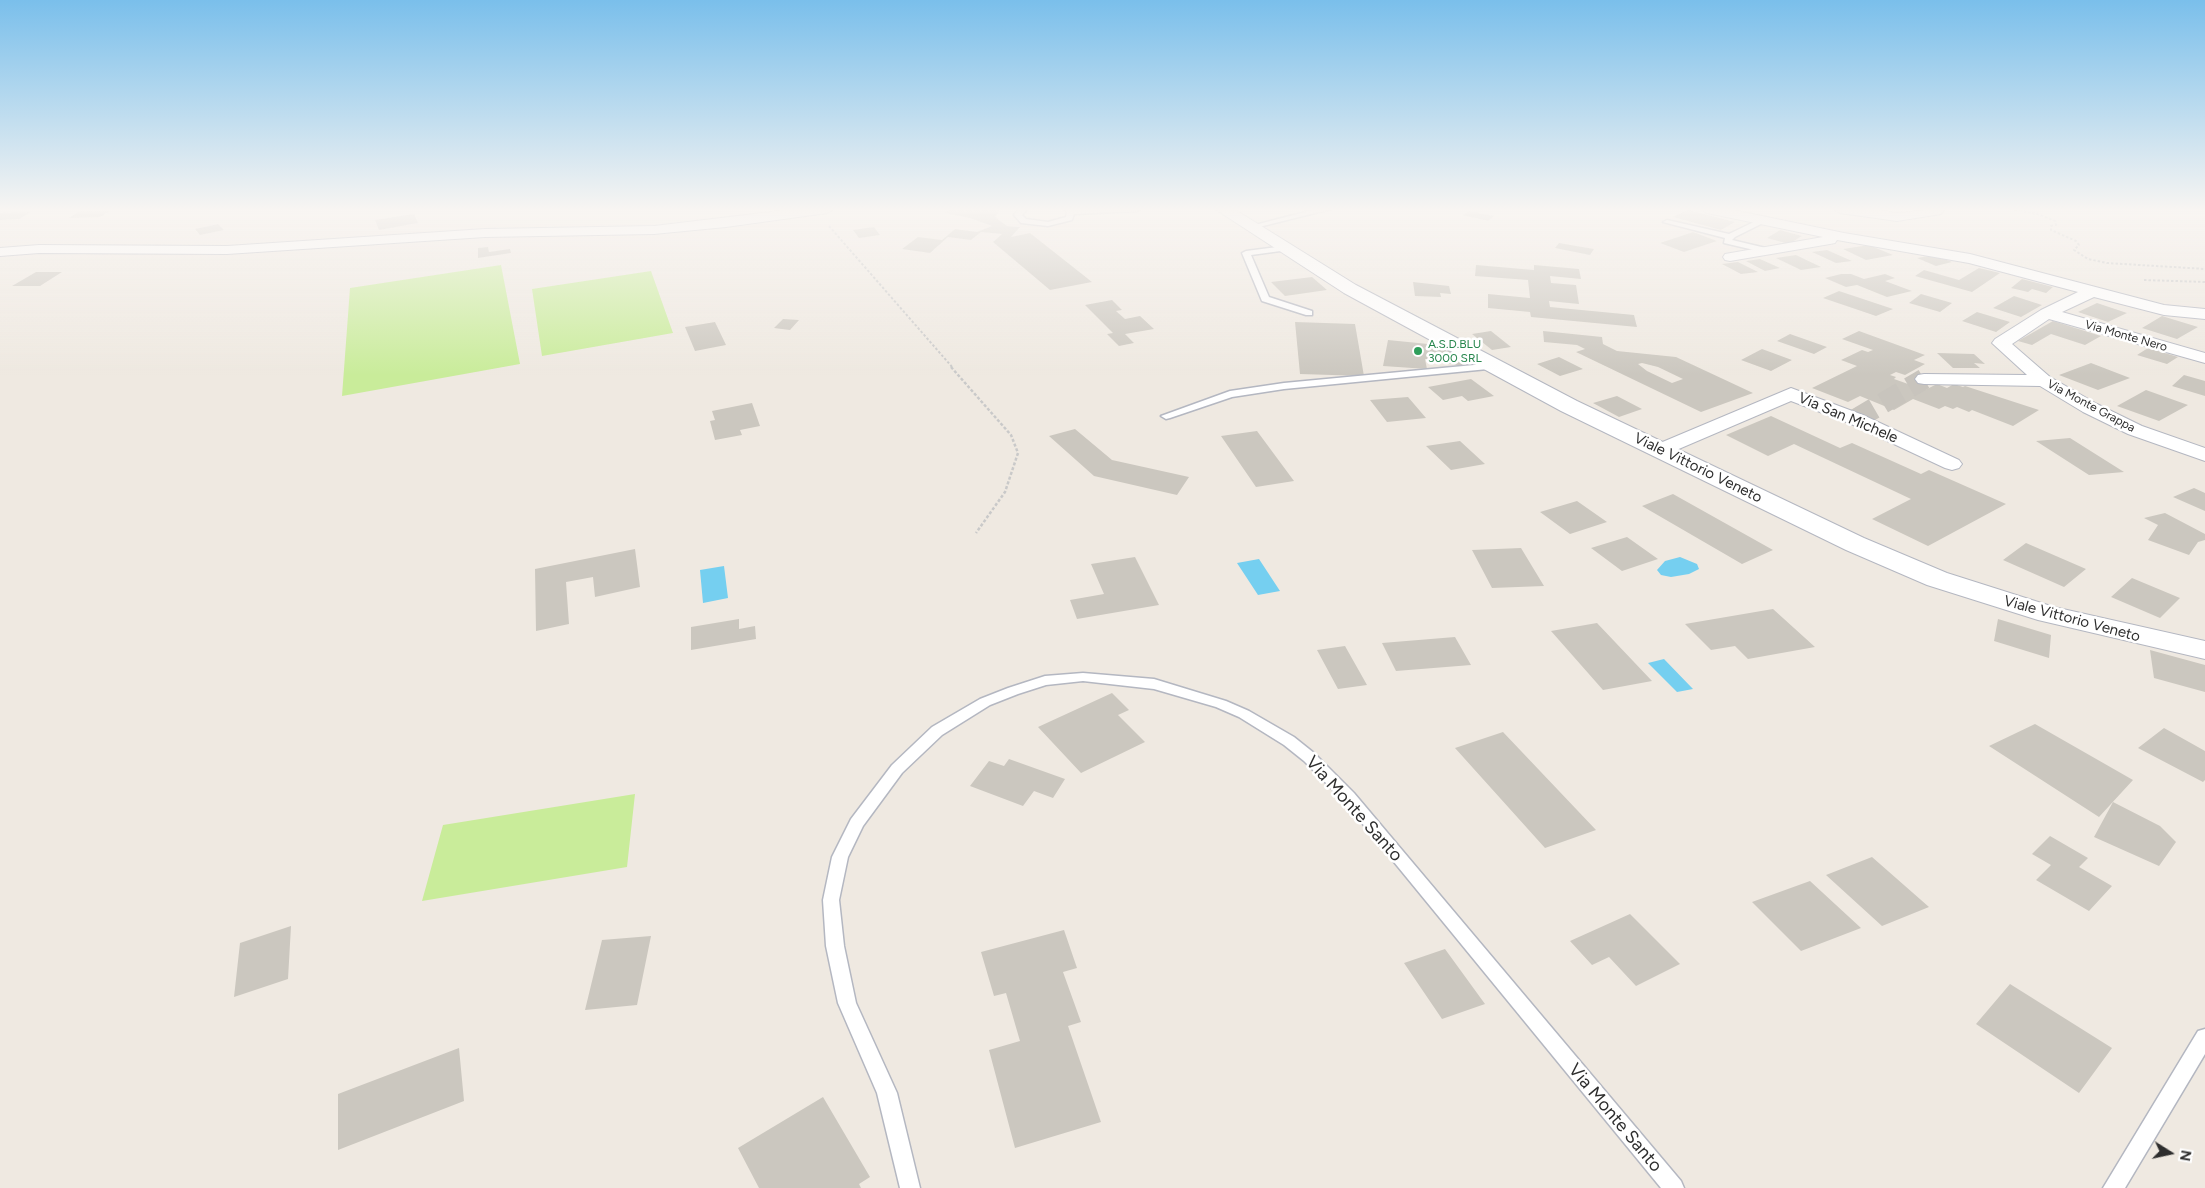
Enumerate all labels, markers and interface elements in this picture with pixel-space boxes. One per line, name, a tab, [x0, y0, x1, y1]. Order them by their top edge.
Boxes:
street label: Via Monte Nero	[2083, 317, 2169, 355]
place label: A.S.D.BLU 3000 SRL	[1428, 337, 1482, 365]
marker: A.S.D.BLU 3000 SRL	[1412, 345, 1424, 357]
street label: Via Monte Grappa	[2045, 377, 2137, 435]
street label: Via San Michele	[1795, 389, 1901, 447]
street label: Viale Vittorio Veneto	[1631, 429, 1765, 507]
street label: Viale Vittorio Veneto	[2002, 592, 2142, 646]
street label: Via Monte Santo	[1301, 752, 1407, 866]
street label: Via Monte Santo	[1564, 1060, 1666, 1176]
north arrow	[2145, 1128, 2195, 1178]
text: N	[2176, 1149, 2195, 1162]

